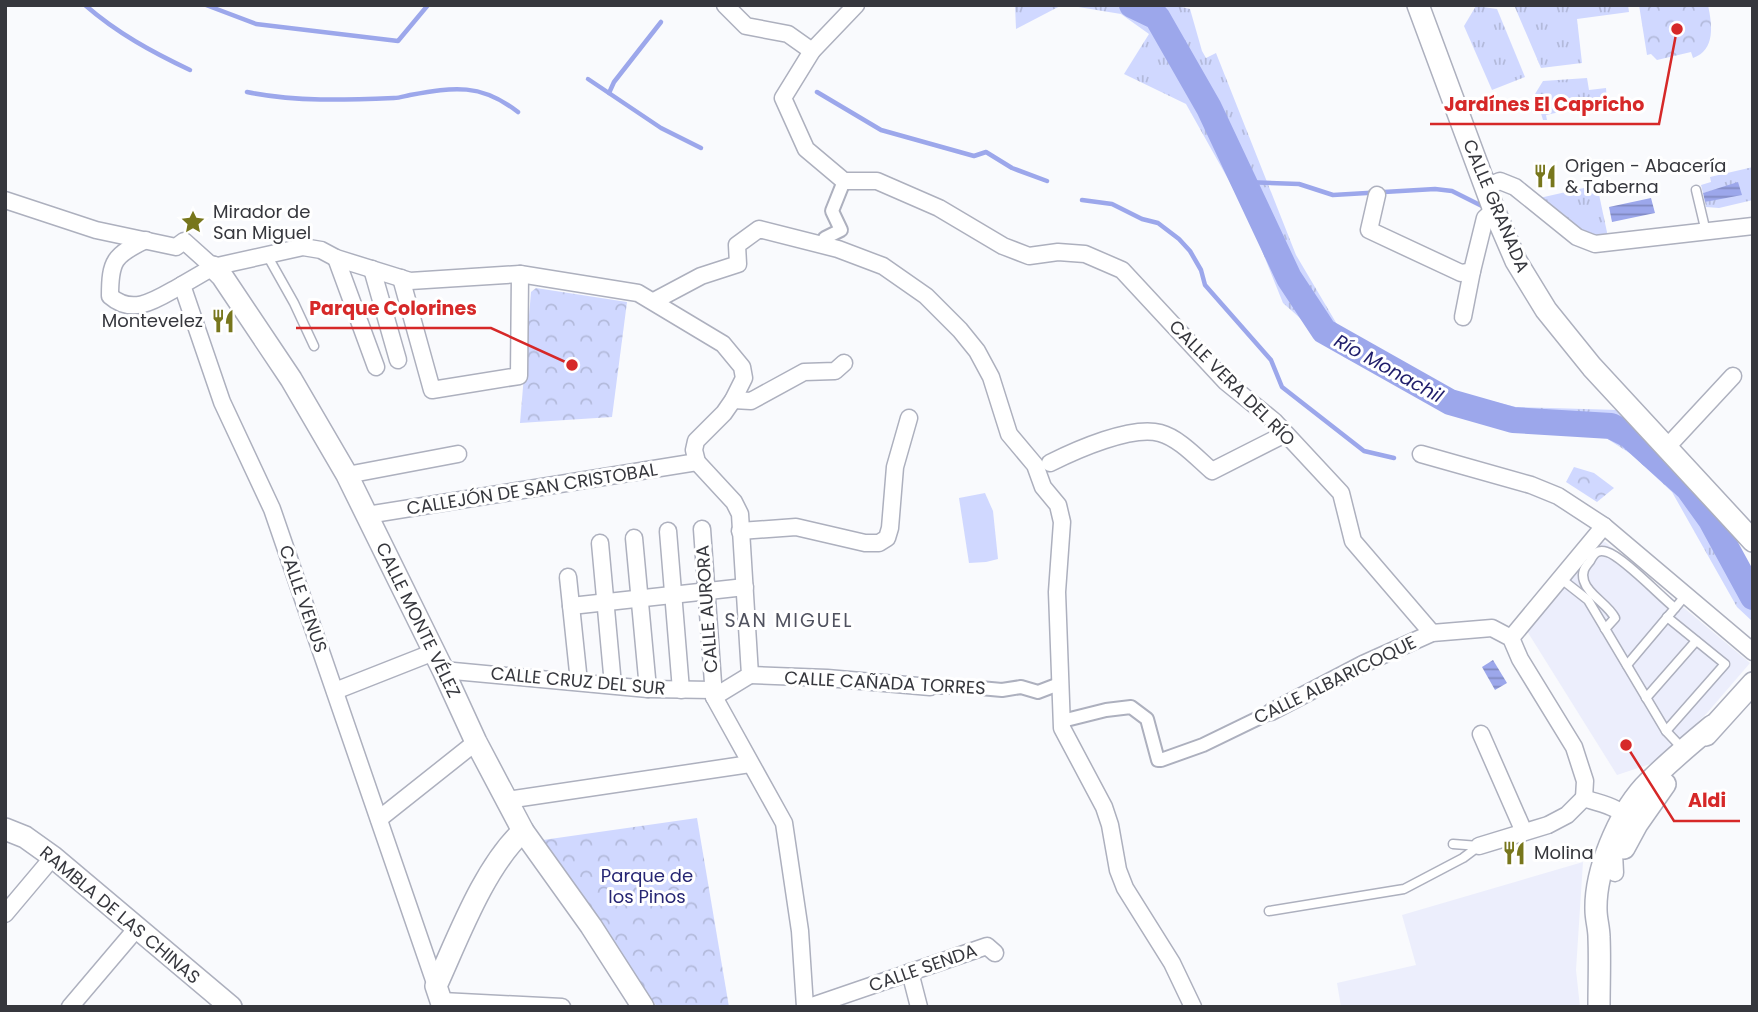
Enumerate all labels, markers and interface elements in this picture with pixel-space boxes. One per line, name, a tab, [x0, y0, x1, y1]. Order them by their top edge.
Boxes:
callout: Jardínes El Capricho	[1430, 84, 1659, 124]
text: Jardínes El Capricho	[1444, 91, 1644, 118]
street label: CALLE GRANADA	[1457, 135, 1536, 276]
place label: Origen - Abacería & Taberna	[1565, 153, 1727, 199]
restaurant icon: Origen - Abacería & Taberna	[1531, 162, 1559, 190]
place label: Mirador de San Miguel	[213, 199, 311, 245]
place icon: Mirador de San Miguel	[179, 208, 207, 236]
callout: Parque Colorines	[296, 288, 491, 328]
text: Parque Colorines	[309, 295, 477, 322]
restaurant icon: Montevelez	[209, 307, 237, 335]
place label: Montevelez	[102, 308, 203, 333]
street label: CALLE VERA DEL RÍO	[1164, 314, 1301, 451]
water label: Río Monachil	[1329, 327, 1448, 410]
street label: CALLEJÓN DE SAN CRISTOBAL	[405, 456, 659, 521]
street label: CALLE MONTE VÉLEZ	[370, 538, 467, 702]
street label: CALLE VENUS	[273, 542, 334, 656]
street label: CALLE AURORA	[690, 544, 723, 674]
district label: SAN MIGUEL	[725, 607, 853, 634]
street label: CALLE ALBARICOQUE	[1249, 629, 1420, 730]
street label: CALLE CRUZ DEL SUR	[490, 660, 666, 701]
street label: CALLE CAÑADA TORRES	[784, 665, 986, 700]
callout: Aldi	[1674, 781, 1740, 821]
text: Aldi	[1688, 787, 1726, 814]
restaurant icon: Molina	[1500, 839, 1528, 867]
street label: RAMBLA DE LAS CHINAS	[35, 840, 206, 989]
place label: Molina	[1534, 840, 1594, 865]
park label: Parque de los Pinos	[601, 863, 693, 909]
street label: CALLE SENDA	[865, 937, 980, 998]

